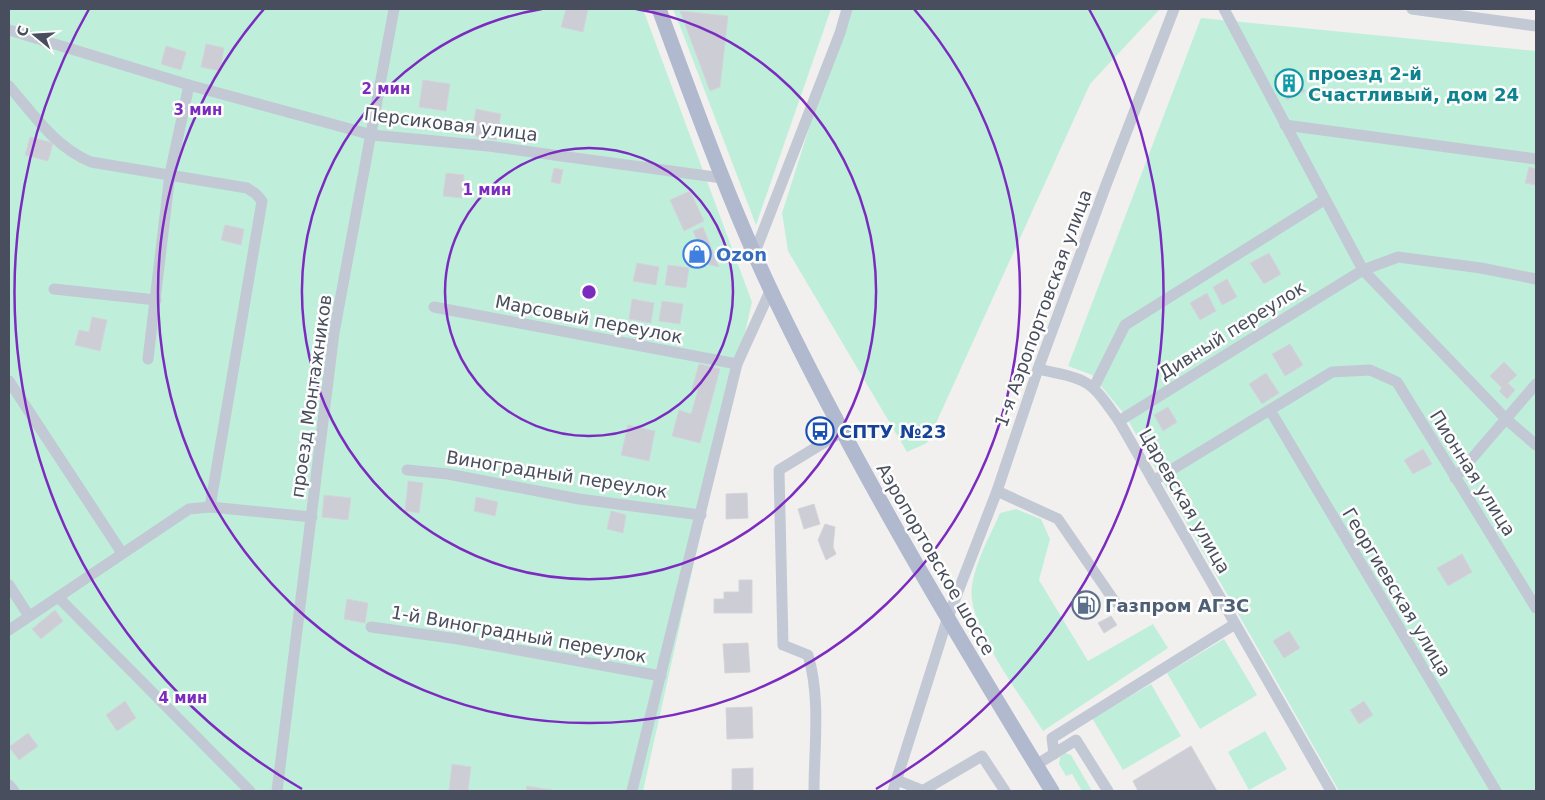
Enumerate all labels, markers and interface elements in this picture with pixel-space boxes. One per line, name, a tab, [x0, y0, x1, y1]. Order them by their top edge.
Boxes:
north arrow	[10, 10, 60, 60]
text: С	[13, 24, 32, 38]
place label: проезд 2-й Счастливый, дом 24	[1308, 63, 1519, 105]
building icon: проезд 2-й Счастливый, дом 24	[1274, 68, 1304, 98]
text: 2 мин	[362, 80, 410, 98]
text: 3 мин	[174, 101, 222, 119]
street label: Персиковая улица	[363, 103, 539, 145]
text: 1 мин	[463, 181, 511, 199]
street label: 1-я Аэропортовская улица	[990, 187, 1096, 429]
shop icon: Ozon	[682, 239, 712, 269]
place label: Ozon	[716, 244, 767, 265]
street label: Дивный переулок	[1155, 276, 1309, 384]
centre of rings	[580, 283, 598, 301]
street label: Марсовый переулок	[493, 291, 685, 348]
street label: проезд Монтажников	[286, 293, 336, 499]
street label: Пионная улица	[1426, 406, 1520, 540]
bus stop icon: СПТУ №23	[805, 416, 835, 446]
place label: СПТУ №23	[839, 421, 946, 442]
street label: Царевская улица	[1135, 425, 1235, 577]
street label: Виноградный переулок	[445, 446, 669, 502]
street label: Аэропортовское шоссе	[872, 459, 1000, 659]
street label: Георгиевская улица	[1338, 504, 1456, 680]
fuel station icon: Газпром АГЗС	[1071, 590, 1101, 620]
place label: Газпром АГЗС	[1105, 595, 1249, 616]
street label: 1-й Виноградный переулок	[389, 601, 649, 667]
text: 4 мин	[159, 689, 207, 707]

